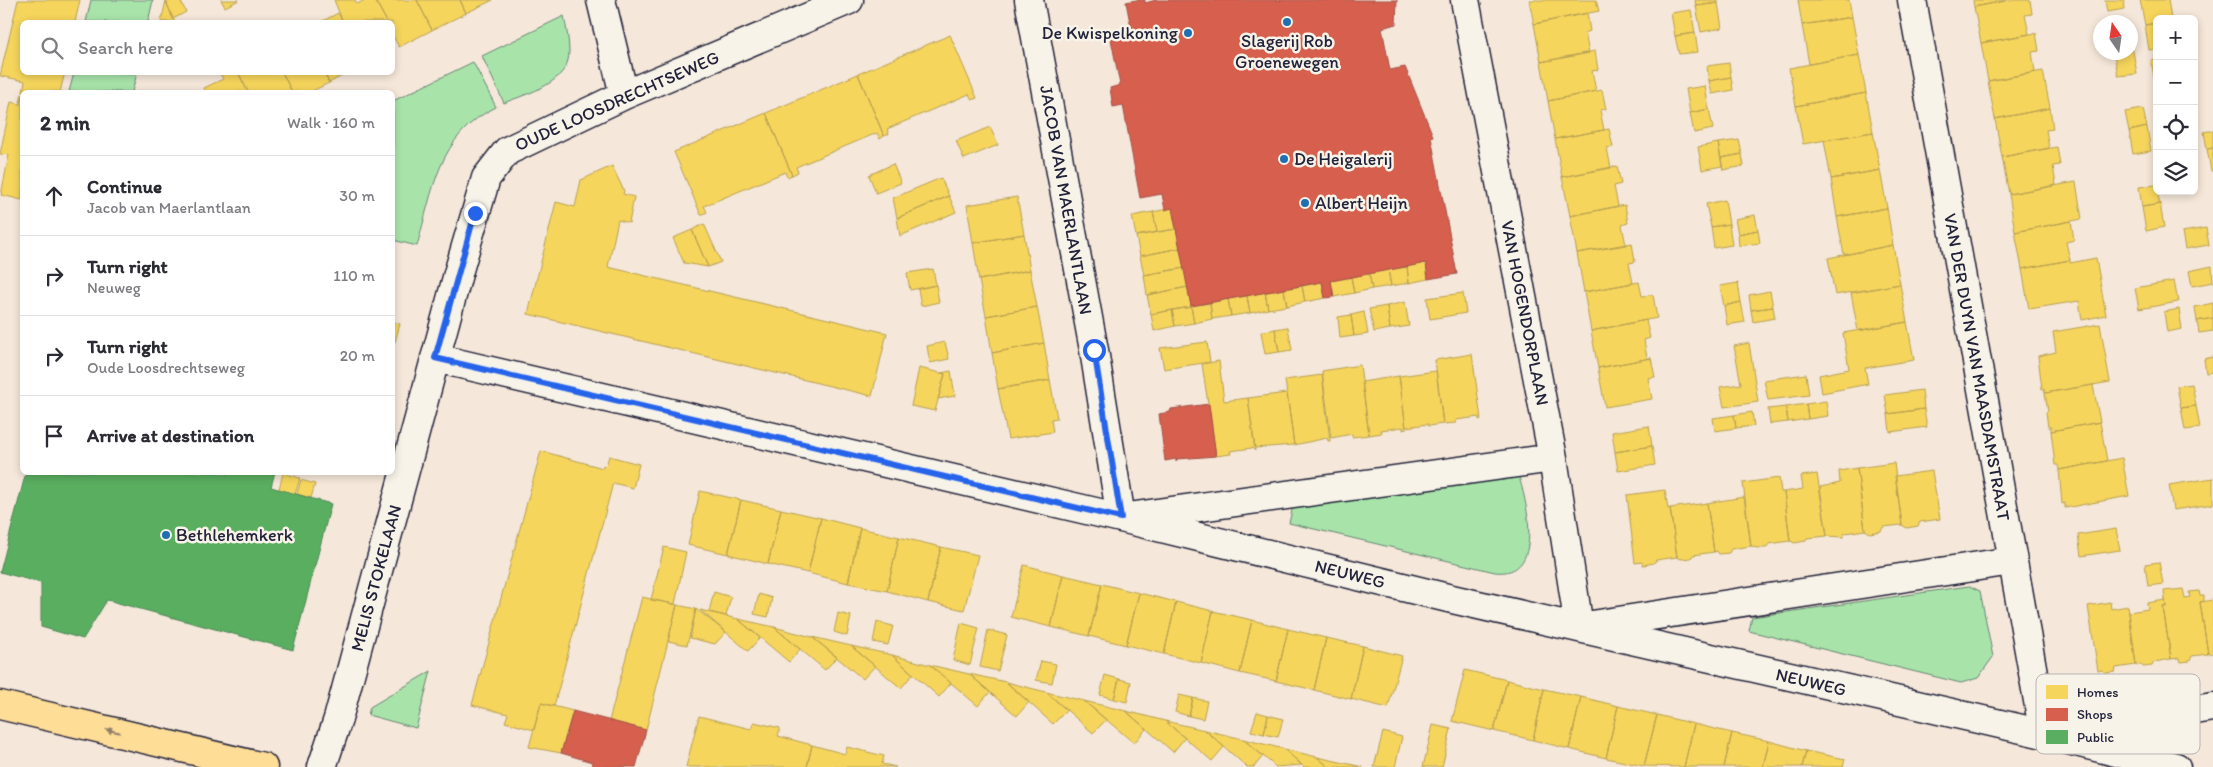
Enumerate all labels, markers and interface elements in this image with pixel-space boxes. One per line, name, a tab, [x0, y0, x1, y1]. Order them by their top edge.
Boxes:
north arrow	[2093, 15, 2138, 60]
map controls	[2153, 15, 2198, 195]
button: +	[2153, 15, 2198, 60]
marker: Slagerij Rob Groenewegen	[1281, 16, 1293, 28]
search box	[20, 20, 395, 75]
place label: De Kwispelkoning	[1041, 22, 1179, 44]
marker: De Kwispelkoning	[1182, 27, 1194, 39]
place label: Slagerij Rob Groenewegen	[1235, 30, 1339, 73]
icon: search	[38, 34, 66, 62]
text: Search here	[78, 36, 173, 59]
street label: OUDE LOOSDRECHTSEWEG	[511, 46, 723, 156]
button: −	[2153, 60, 2198, 105]
street label: JACOB VAN MAERLANTLAAN	[1035, 84, 1097, 316]
button: locate	[2153, 105, 2198, 150]
text: 2 min	[40, 110, 90, 135]
text: Walk · 160 m	[287, 113, 375, 132]
place label: De Heigalerij	[1294, 148, 1393, 170]
button: layers	[2153, 150, 2198, 195]
marker: De Heigalerij	[1278, 153, 1290, 165]
text: Continue	[87, 175, 162, 198]
icon: ahead	[40, 182, 68, 210]
text: 30 m	[339, 186, 375, 205]
place label: Albert Heijn	[1315, 192, 1408, 214]
marker: Albert Heijn	[1299, 197, 1311, 209]
text: Jacob van Maerlantlaan	[87, 198, 251, 217]
route end	[464, 202, 487, 225]
street label: VAN DER DUYN VAN MAASDAMSTRAAT	[1939, 211, 2015, 523]
street label: VAN HOGENDORPLAAN	[1496, 219, 1554, 407]
text: Turn right	[87, 255, 168, 278]
icon: right	[40, 262, 68, 290]
text: 110 m	[333, 266, 375, 285]
text: Neuweg	[87, 278, 141, 297]
text: Turn right	[87, 335, 168, 358]
route start	[1083, 339, 1106, 362]
icon: right	[40, 342, 68, 370]
text: 20 m	[340, 346, 375, 365]
text: Oude Loosdrechtseweg	[87, 358, 245, 377]
icon: arrive	[40, 422, 68, 450]
text: Arrive at destination	[87, 424, 254, 447]
street label: MELIS STOKELAAN	[346, 502, 406, 654]
place label: Bethlehemkerk	[176, 524, 293, 546]
marker: Bethlehemkerk	[160, 529, 172, 541]
street label: NEUWEG	[1312, 555, 1388, 593]
street label: NEUWEG	[1774, 663, 1848, 701]
legend	[2036, 674, 2200, 754]
text: Homes	[2077, 684, 2119, 701]
text: Shops	[2077, 706, 2113, 723]
one-way arrow	[105, 727, 121, 735]
text: Public	[2077, 729, 2115, 746]

